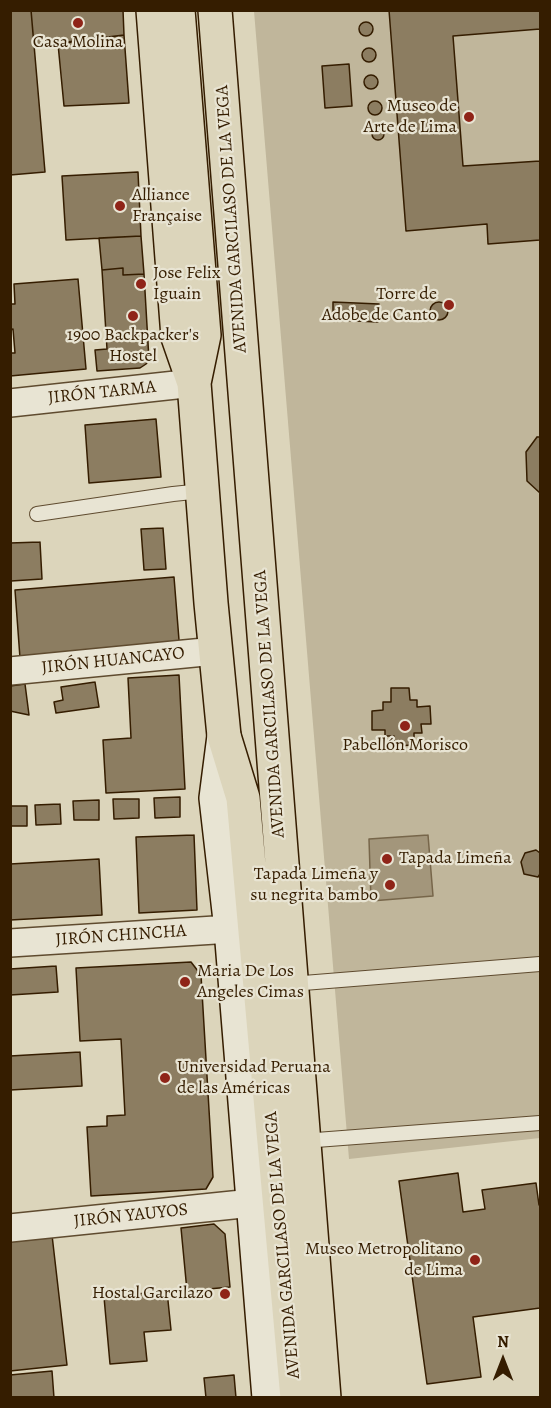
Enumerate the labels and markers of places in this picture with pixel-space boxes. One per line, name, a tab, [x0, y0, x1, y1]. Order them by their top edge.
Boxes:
marker: Casa Molina	[71, 16, 85, 30]
place label: Casa Molina	[33, 32, 123, 54]
place label: Museo de Arte de Lima	[364, 96, 457, 138]
marker: Museo de Arte de Lima	[462, 110, 476, 124]
place label: Alliance Française	[132, 185, 202, 228]
marker: Alliance Française	[113, 199, 127, 213]
place label: Jose Felix Iguain	[153, 263, 220, 306]
marker: Jose Felix Iguain	[134, 277, 148, 291]
place label: Torre de Adobe de Canto	[322, 284, 437, 326]
marker: Torre de Adobe de Canto	[442, 298, 456, 312]
marker: 1900 Backpacker's Hostel	[126, 309, 140, 323]
place label: 1900 Backpacker's Hostel	[67, 325, 199, 368]
marker: Pabellón Morisco	[398, 719, 412, 733]
place label: Pabellón Morisco	[342, 735, 468, 757]
place label: Tapada Limeña	[399, 848, 512, 870]
marker: Tapada Limeña	[380, 852, 394, 866]
place label: Tapada Limeña y su negrita bambo	[250, 864, 378, 906]
marker: Tapada Limeña y su negrita bambo	[383, 878, 397, 892]
place label: Maria De Los Angeles Cimas	[197, 961, 304, 1004]
marker: Maria De Los Angeles Cimas	[178, 975, 192, 989]
place label: Universidad Peruana de las Américas	[177, 1057, 331, 1100]
marker: Universidad Peruana de las Américas	[158, 1071, 172, 1085]
place label: Museo Metropolitano de Lima	[305, 1239, 463, 1282]
marker: Museo Metropolitano de Lima	[468, 1253, 482, 1267]
place label: Hostal Garcilazo	[92, 1283, 213, 1305]
marker: Hostal Garcilazo	[218, 1287, 232, 1301]

